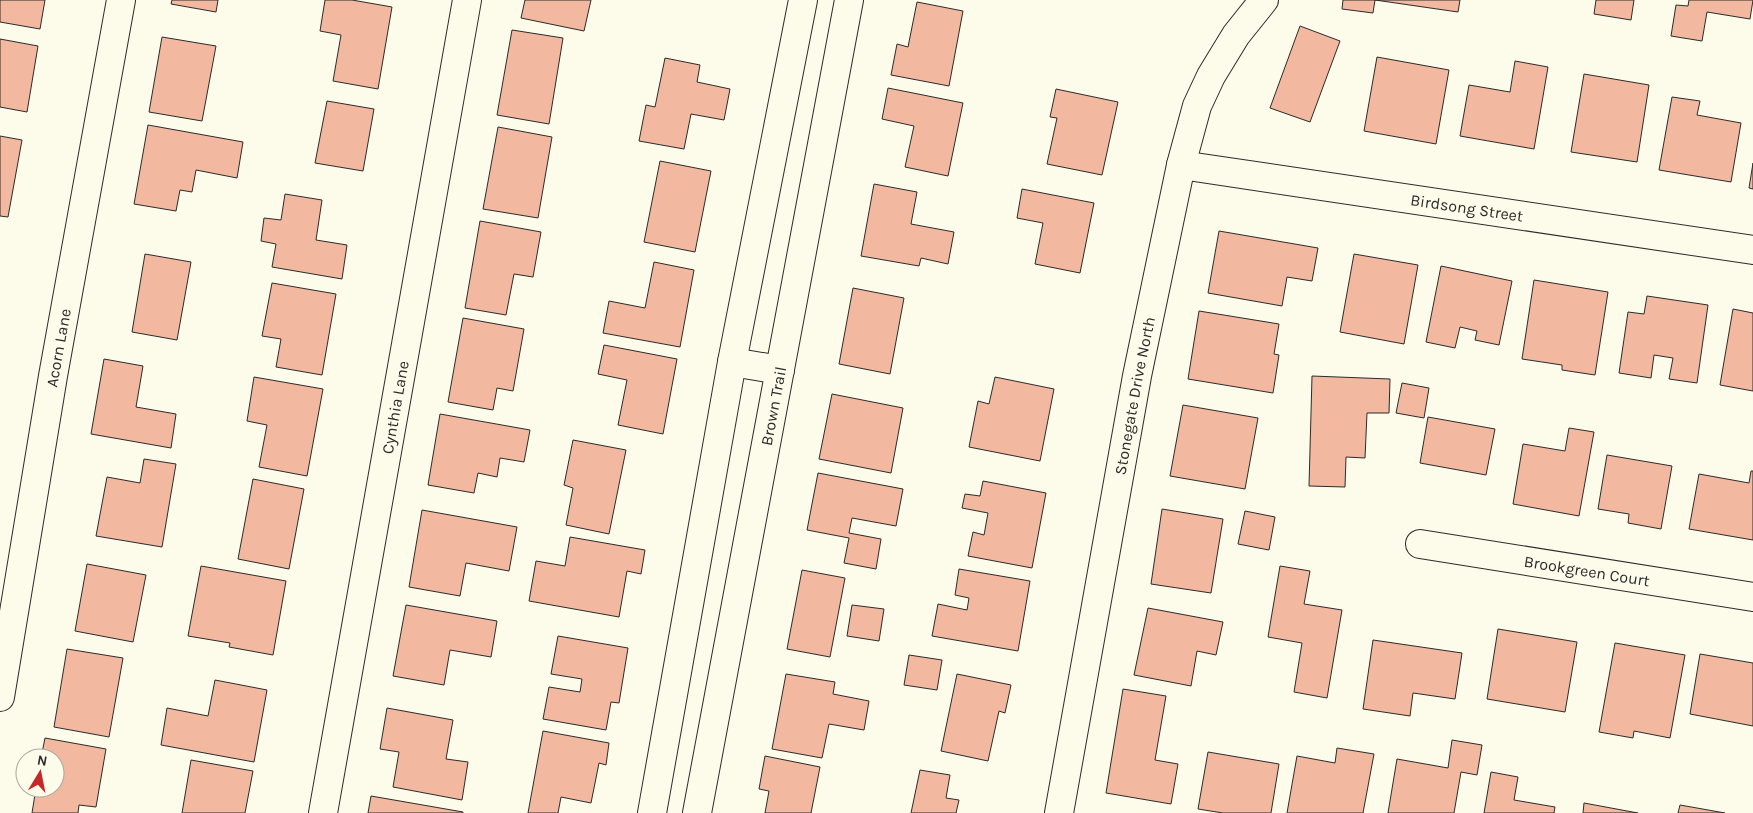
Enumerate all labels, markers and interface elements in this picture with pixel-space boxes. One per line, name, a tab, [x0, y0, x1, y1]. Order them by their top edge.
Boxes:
street label: Birdsong Street	[1409, 190, 1524, 226]
street label: Acorn Lane	[42, 307, 75, 389]
street label: Stonegate Drive North	[1111, 315, 1159, 476]
street label: Cynthia Lane	[378, 359, 413, 455]
street label: Brown Trail	[757, 365, 790, 447]
street label: Brookgreen Court	[1523, 552, 1651, 590]
north arrow	[15, 748, 65, 798]
text: N	[36, 751, 49, 770]

